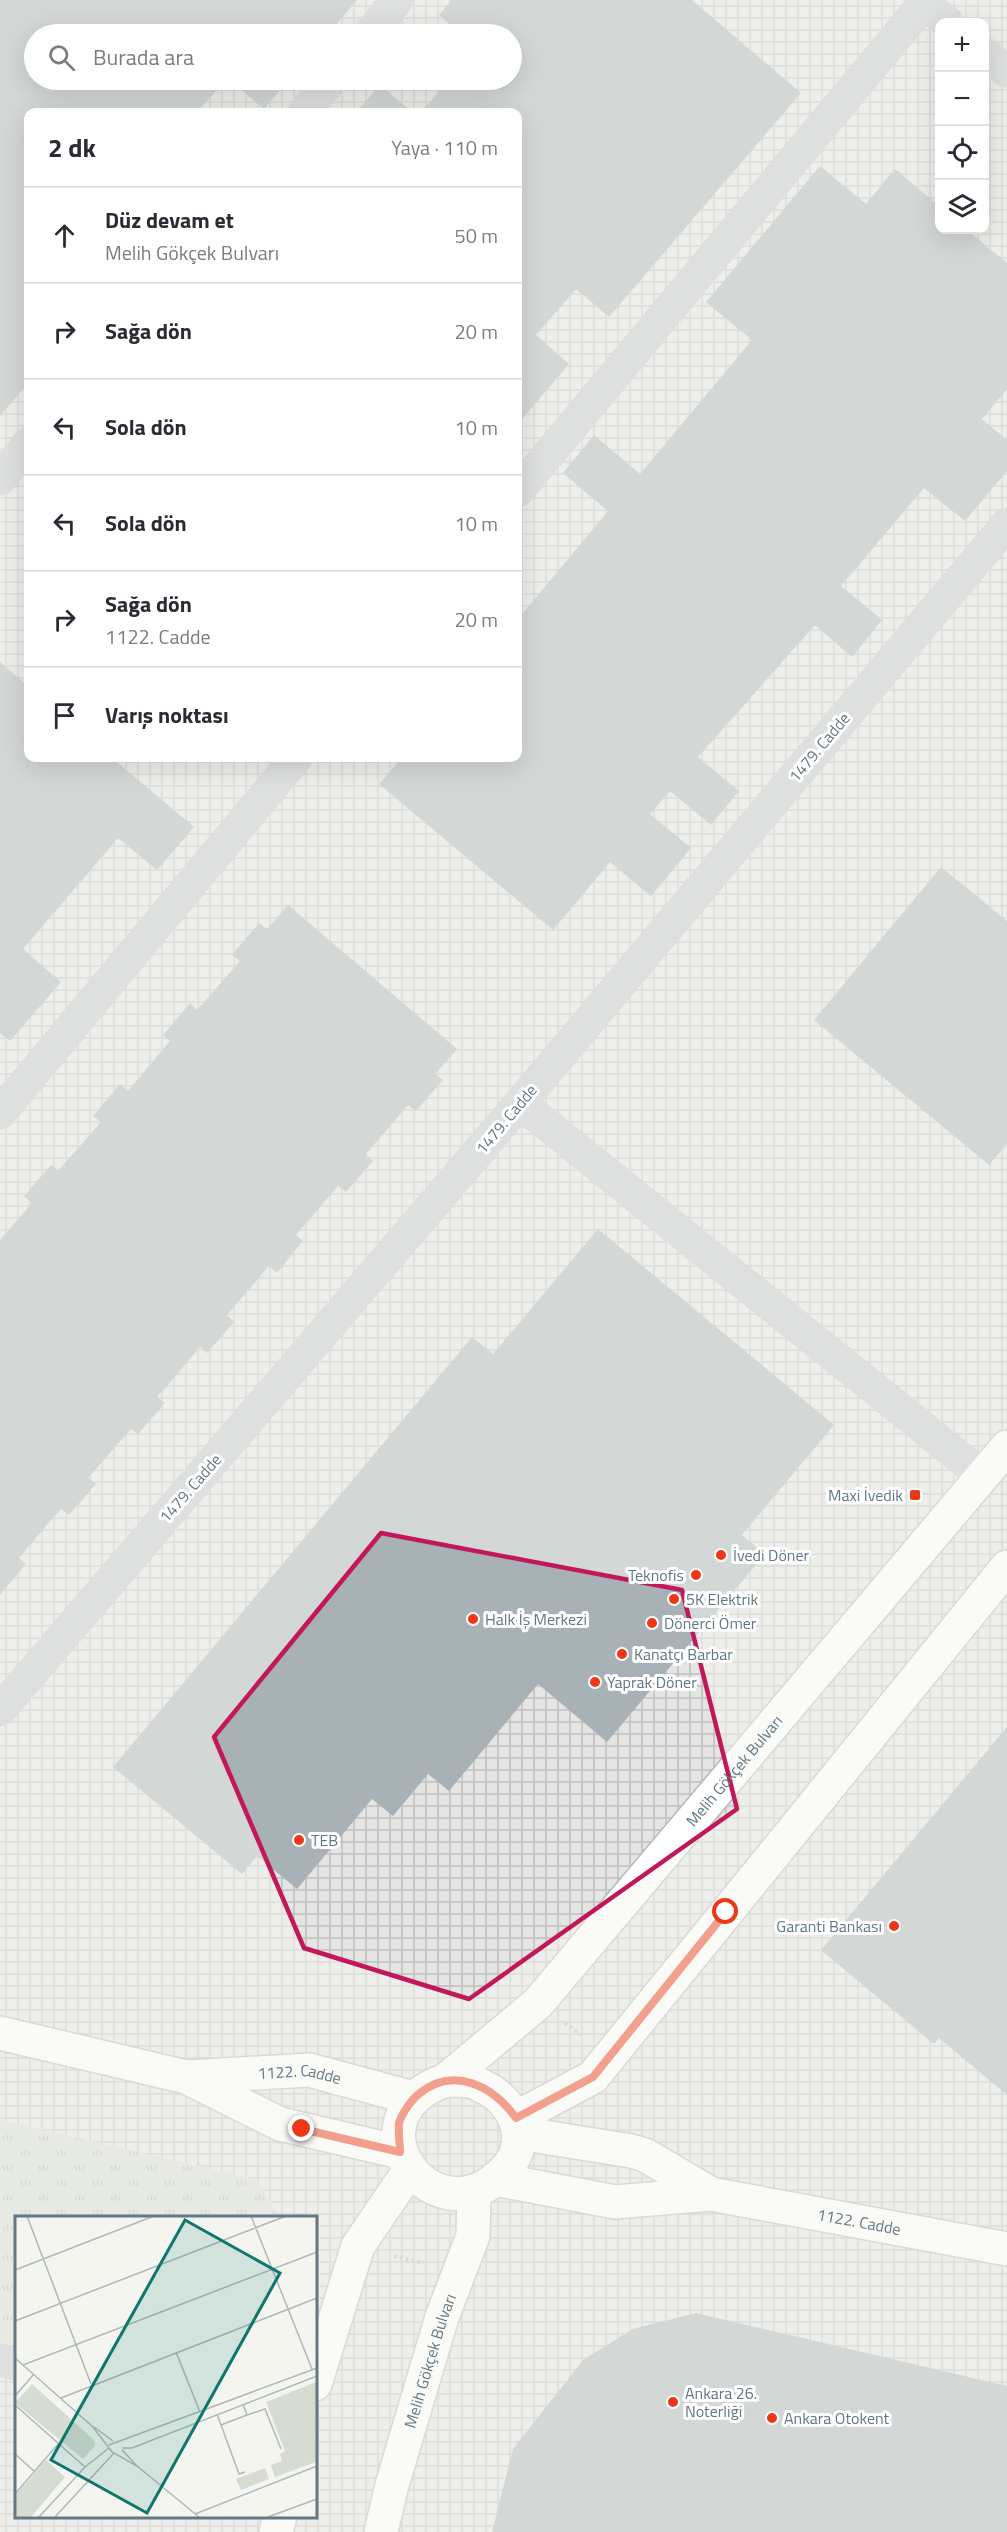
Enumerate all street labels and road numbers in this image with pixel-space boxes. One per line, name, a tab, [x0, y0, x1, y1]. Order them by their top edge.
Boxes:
street label: 1479. Cadde	[783, 707, 855, 787]
street label: 1479. Cadde	[470, 1079, 542, 1159]
street label: 1479. Cadde	[153, 1448, 227, 1528]
street label: Melih Gökçek Bulvarı	[680, 1710, 788, 1832]
street label: 1122. Cadde	[257, 2058, 344, 2090]
street label: 1122. Cadde	[815, 2202, 903, 2241]
street label: Melih Gökçek Bulvarı	[398, 2290, 462, 2431]

